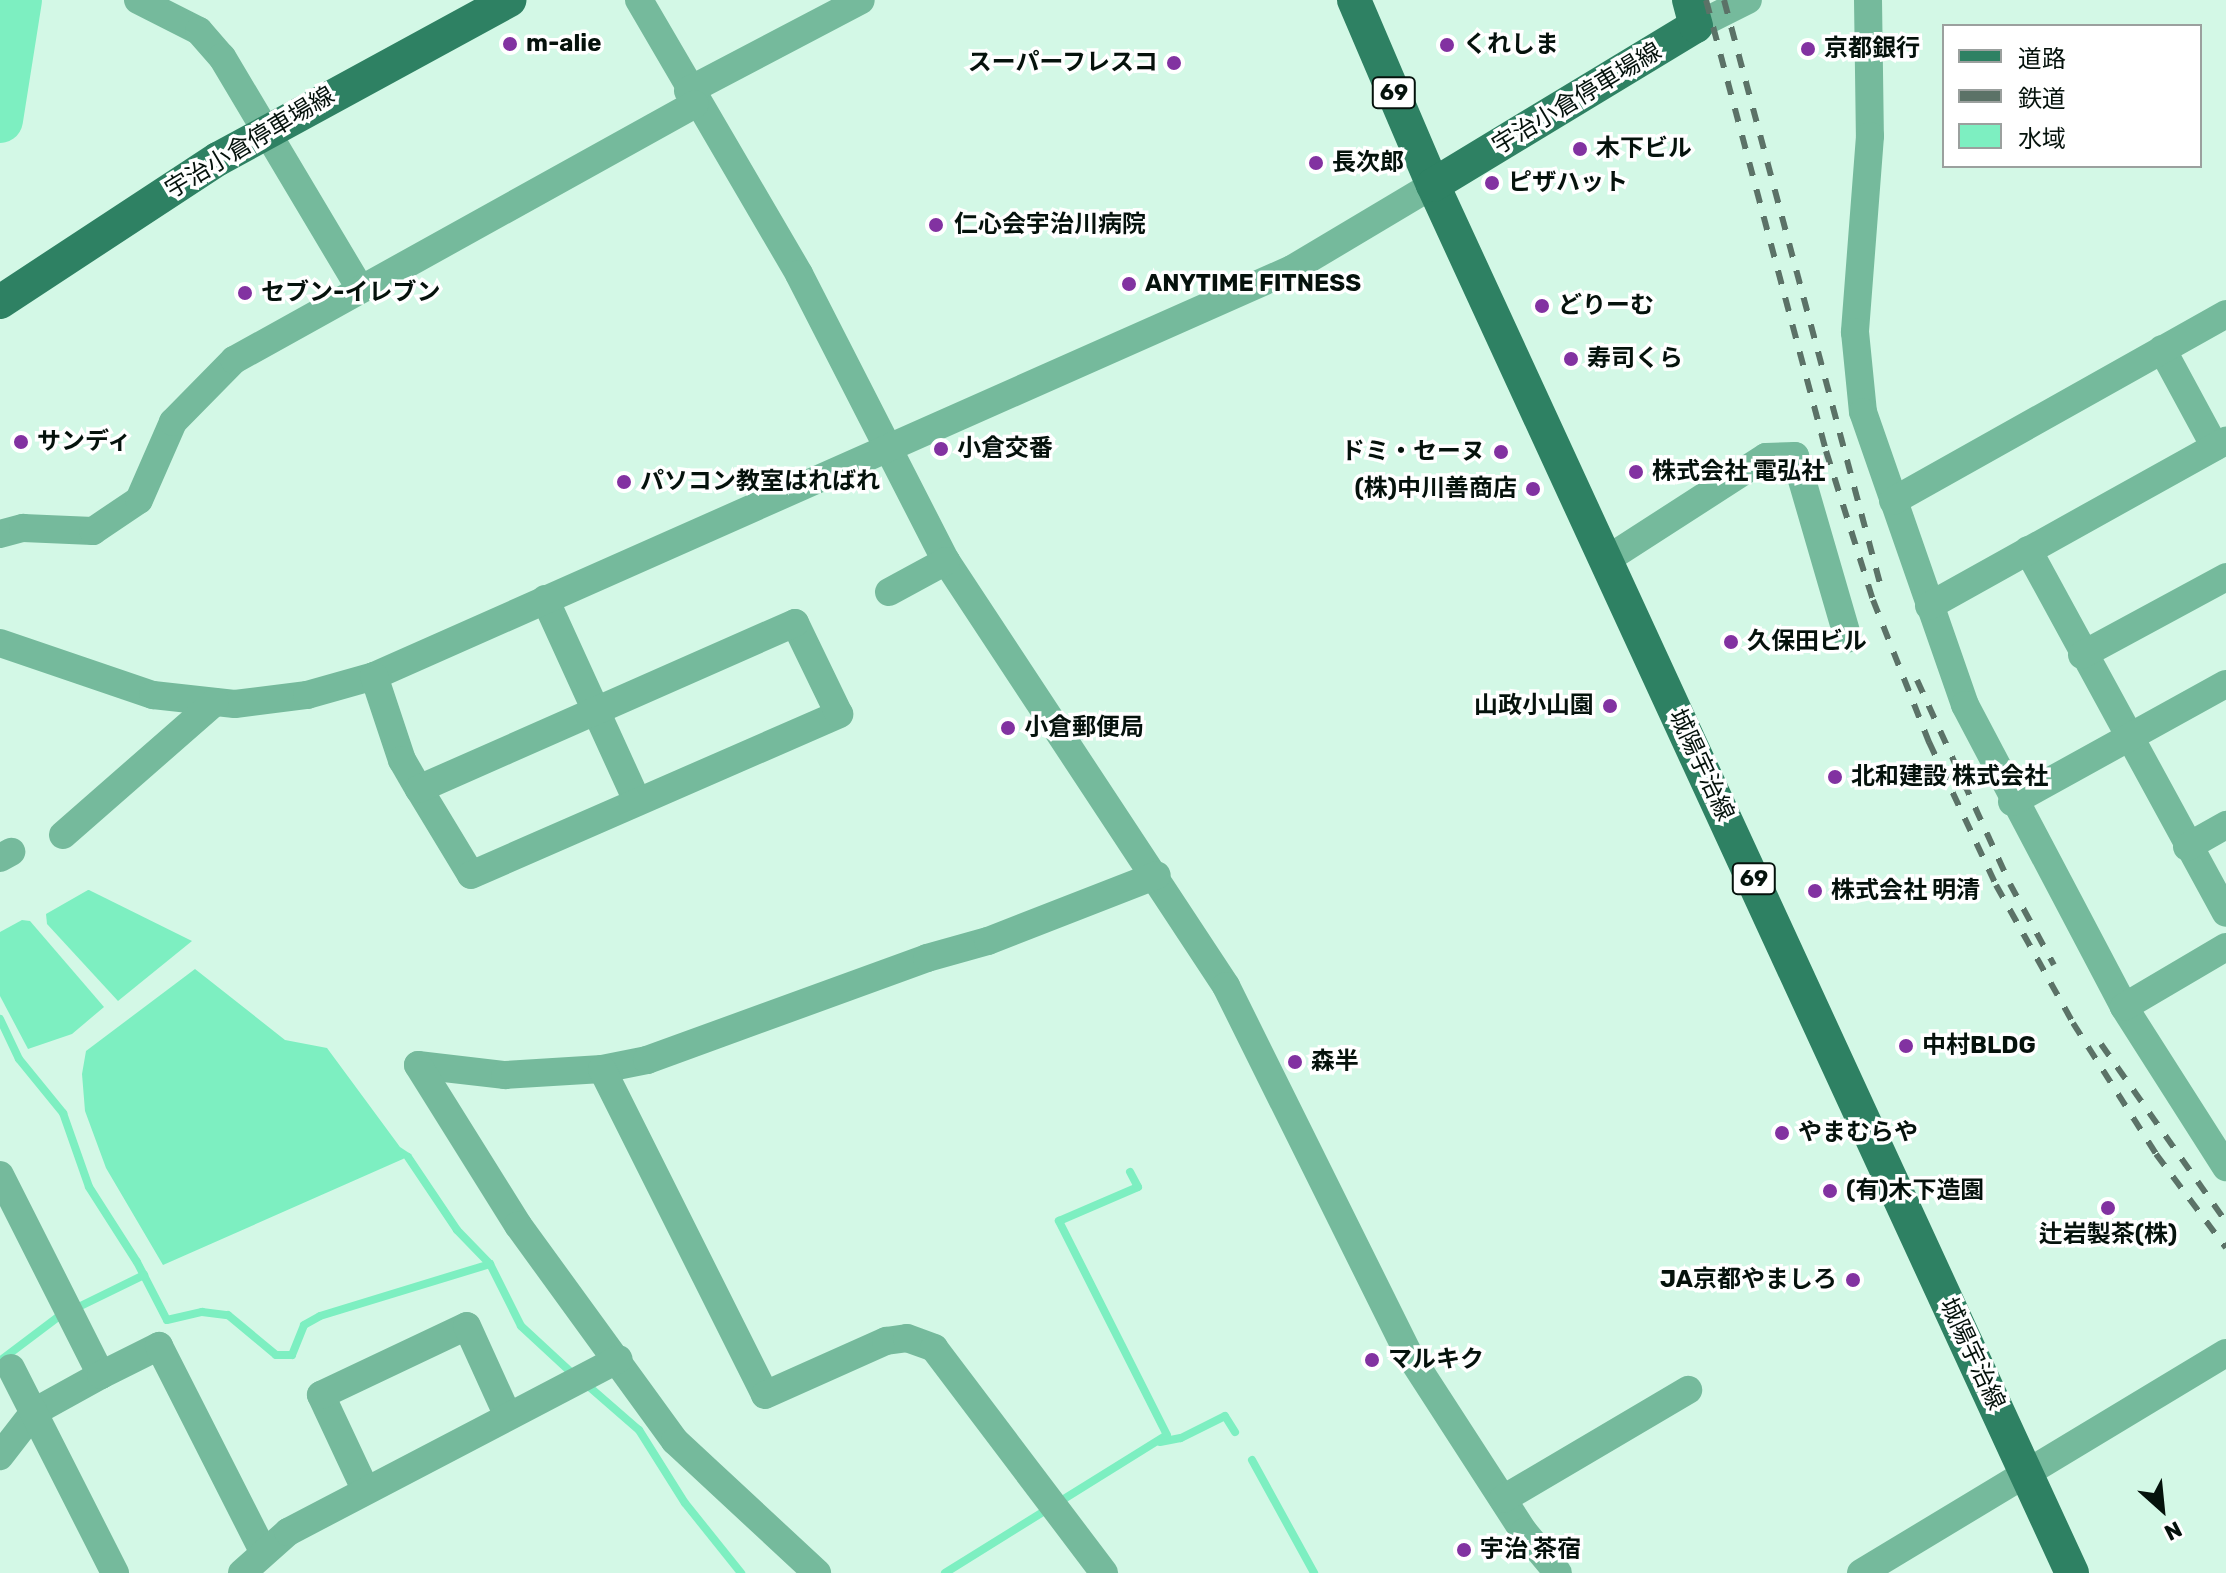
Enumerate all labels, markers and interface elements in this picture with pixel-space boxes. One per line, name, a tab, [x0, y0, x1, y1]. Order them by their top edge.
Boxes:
legend	[1942, 24, 2202, 168]
place label: m-alie	[526, 30, 601, 58]
place label: くれしま	[1463, 31, 1559, 59]
marker: m-alie	[501, 35, 519, 53]
place label: 京都銀行	[1824, 35, 1920, 63]
marker: くれしま	[1438, 36, 1456, 54]
street label: 宇治小倉停車場線	[1487, 37, 1667, 161]
marker: 京都銀行	[1799, 40, 1817, 58]
text: 道路	[2018, 45, 2066, 73]
place label: スーパーフレスコ	[966, 49, 1158, 77]
marker: スーパーフレスコ	[1165, 54, 1183, 72]
road number: 69	[1370, 75, 1418, 111]
street label: 宇治小倉停車場線	[160, 81, 340, 205]
text: 鉄道	[2018, 85, 2066, 113]
text: 水域	[2018, 125, 2066, 153]
place label: 木下ビル	[1596, 135, 1692, 163]
marker: 木下ビル	[1571, 140, 1589, 158]
place label: 長次郎	[1332, 149, 1404, 177]
marker: 長次郎	[1307, 154, 1325, 172]
place label: ピザハット	[1508, 169, 1628, 197]
marker: ピザハット	[1483, 174, 1501, 192]
place label: 仁心会宇治川病院	[954, 211, 1146, 239]
marker: 仁心会宇治川病院	[925, 214, 947, 236]
place label: ANYTIME FITNESS	[1145, 270, 1361, 298]
marker: ANYTIME FITNESS	[1120, 275, 1138, 293]
place label: セブン-イレブン	[261, 279, 440, 307]
marker: セブン-イレブン	[236, 284, 254, 302]
place label: どりーむ	[1558, 292, 1654, 320]
marker: どりーむ	[1533, 297, 1551, 315]
place label: 寿司くら	[1587, 345, 1683, 373]
marker: 寿司くら	[1562, 350, 1580, 368]
place label: サンディ	[37, 428, 133, 456]
marker: サンディ	[12, 433, 30, 451]
place label: 小倉交番	[957, 435, 1053, 463]
place label: ドミ・セーヌ	[1341, 438, 1485, 466]
marker: 小倉交番	[932, 440, 950, 458]
marker: ドミ・セーヌ	[1492, 443, 1510, 461]
place label: 株式会社 電弘社	[1652, 458, 1825, 486]
marker: 株式会社 電弘社	[1627, 463, 1645, 481]
place label: パソコン教室はればれ	[640, 468, 880, 496]
marker: パソコン教室はればれ	[615, 473, 633, 491]
place label: (株)中川善商店	[1355, 475, 1517, 503]
marker: (株)中川善商店	[1524, 480, 1542, 498]
place label: 久保田ビル	[1747, 628, 1867, 656]
marker: 久保田ビル	[1722, 633, 1740, 651]
place label: 山政小山園	[1474, 692, 1594, 720]
marker: 山政小山園	[1601, 697, 1619, 715]
street label: 城陽宇治線	[1663, 705, 1739, 825]
place label: 小倉郵便局	[1024, 714, 1144, 742]
marker: 小倉郵便局	[999, 719, 1017, 737]
place label: 北和建設 株式会社	[1851, 763, 2048, 791]
marker: 北和建設 株式会社	[1826, 768, 1844, 786]
road number: 69	[1730, 861, 1778, 897]
place label: 株式会社 明清	[1831, 877, 1980, 905]
marker: 株式会社 明清	[1806, 882, 1824, 900]
place label: 中村BLDG	[1922, 1032, 2036, 1060]
marker: 中村BLDG	[1897, 1037, 1915, 1055]
place label: 森半	[1311, 1048, 1359, 1076]
marker: 森半	[1286, 1053, 1304, 1071]
place label: やまむらや	[1798, 1119, 1918, 1147]
marker: やまむらや	[1773, 1124, 1791, 1142]
place label: (有)木下造園	[1846, 1177, 1984, 1205]
marker: (有)木下造園	[1821, 1182, 1839, 1200]
marker: 辻岩製茶(株)	[2099, 1199, 2117, 1217]
place label: 辻岩製茶(株)	[2039, 1221, 2177, 1249]
place label: JA京都やましろ	[1660, 1266, 1837, 1294]
marker: JA京都やましろ	[1844, 1271, 1862, 1289]
street label: 城陽宇治線	[1934, 1294, 2010, 1414]
place label: マルキク	[1388, 1346, 1484, 1374]
marker: マルキク	[1363, 1351, 1381, 1369]
north arrow	[2122, 1469, 2202, 1549]
text: N	[2160, 1515, 2186, 1546]
place label: 宇治 茶宿	[1480, 1536, 1581, 1564]
marker: 宇治 茶宿	[1455, 1541, 1473, 1559]

